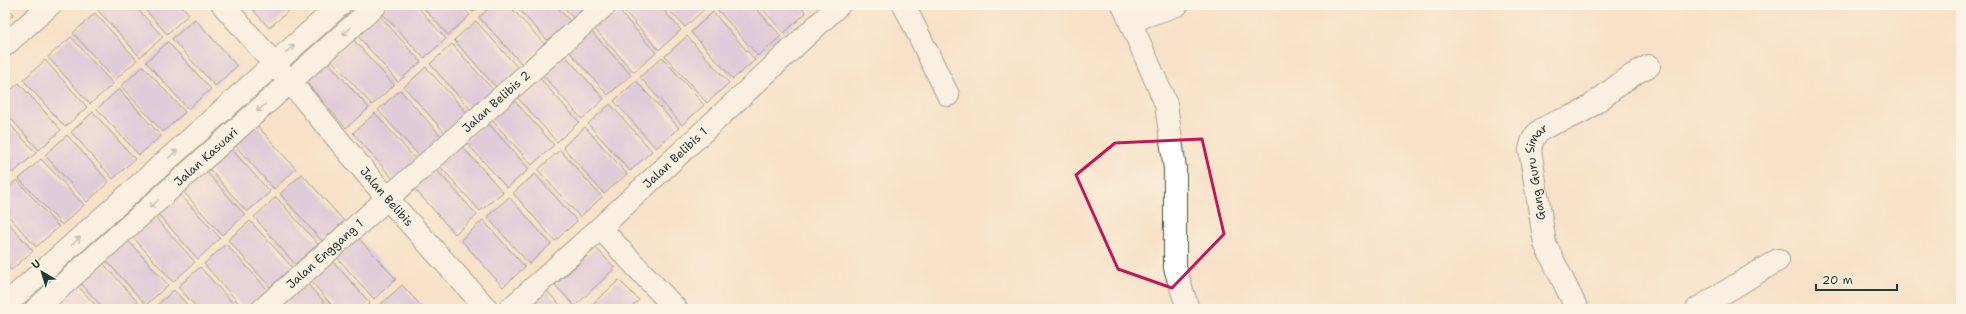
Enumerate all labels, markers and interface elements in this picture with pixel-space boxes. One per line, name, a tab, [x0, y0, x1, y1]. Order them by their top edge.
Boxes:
one-way arrow	[342, 26, 352, 36]
one-way arrow	[285, 45, 295, 54]
street label: Jalan Belibis 2	[459, 67, 534, 136]
one-way arrow	[256, 103, 266, 112]
street label: Gang Guru Simar	[1522, 120, 1551, 221]
street label: Jalan Kasuari	[171, 124, 241, 190]
street label: Jalan Belibis 1	[640, 124, 711, 192]
one-way arrow	[167, 150, 178, 159]
street label: Jalan Belibis	[356, 164, 417, 230]
one-way arrow	[148, 199, 159, 208]
street label: Jalan Enggang 1	[283, 216, 367, 292]
one-way arrow	[71, 237, 81, 246]
north arrow	[22, 252, 62, 292]
text: U	[29, 256, 44, 273]
scale bar	[1816, 266, 1897, 292]
text: 20 m	[1822, 272, 1853, 288]

